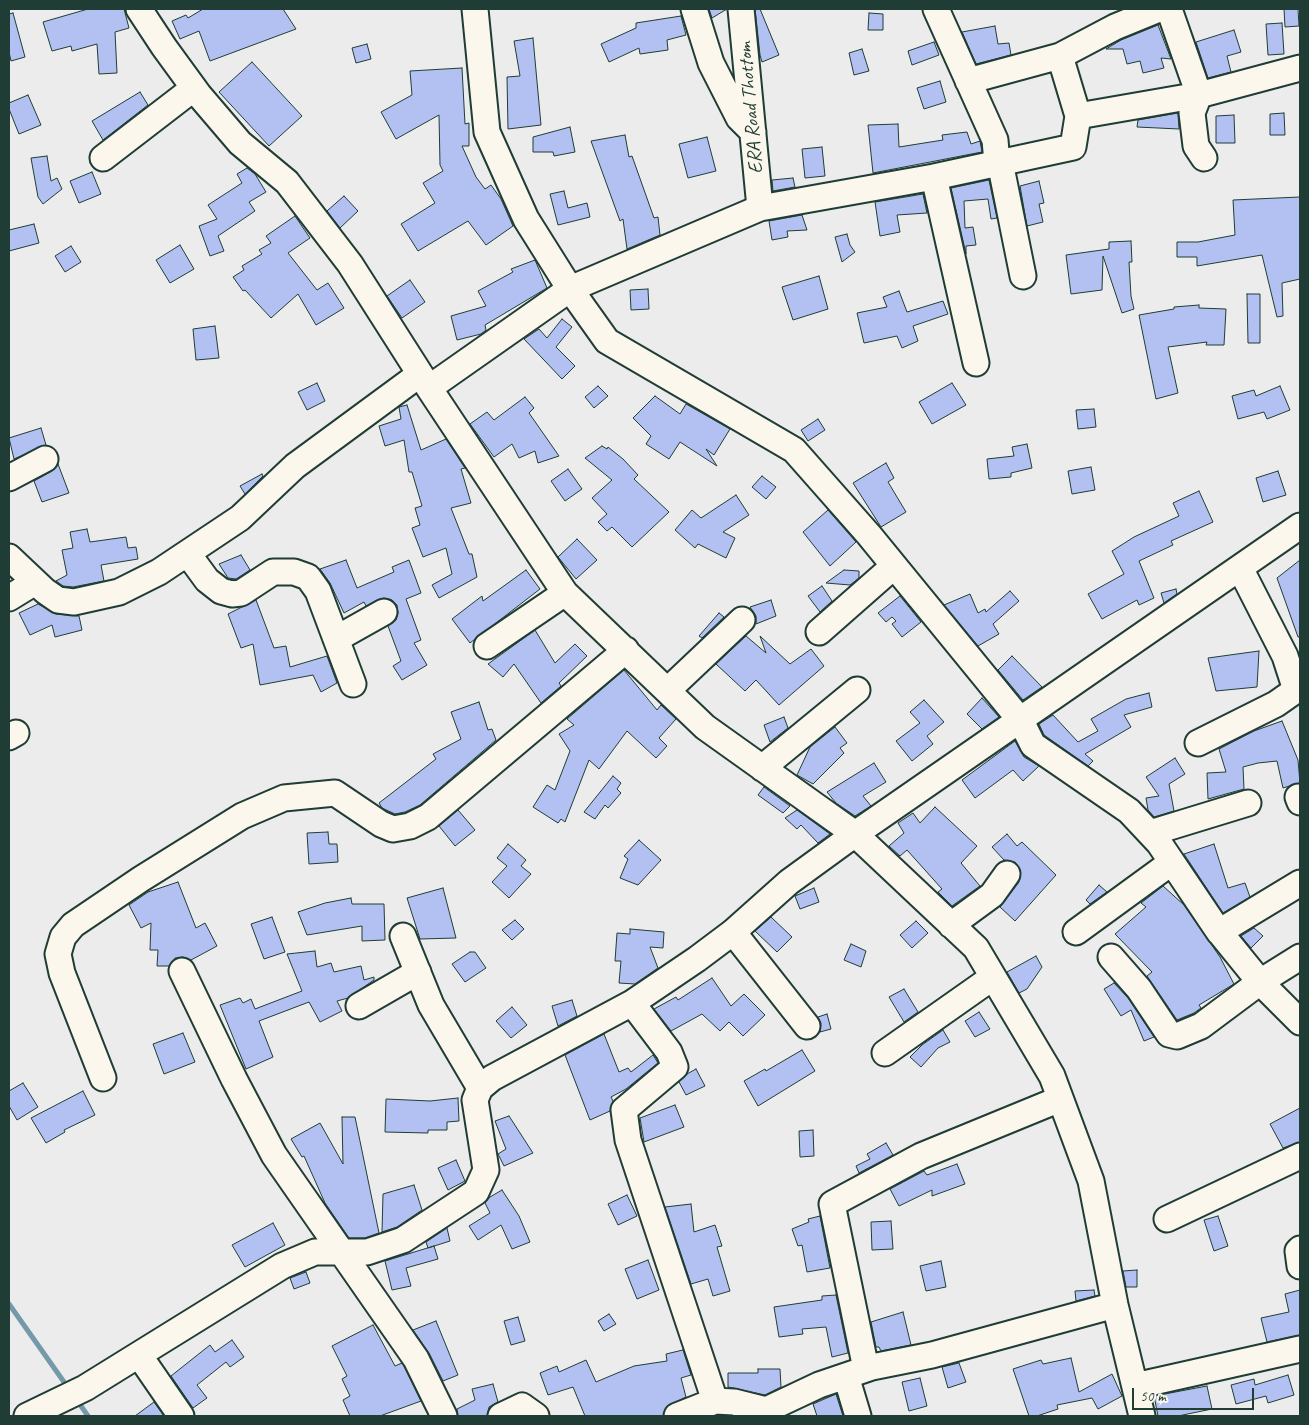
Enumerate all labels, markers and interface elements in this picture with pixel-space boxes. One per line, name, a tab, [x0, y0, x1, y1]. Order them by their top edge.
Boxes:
street label: ERA Road Thottom	[733, 41, 769, 175]
scale bar	[1134, 1378, 1256, 1410]
text: 50 m	[1140, 1387, 1166, 1406]

